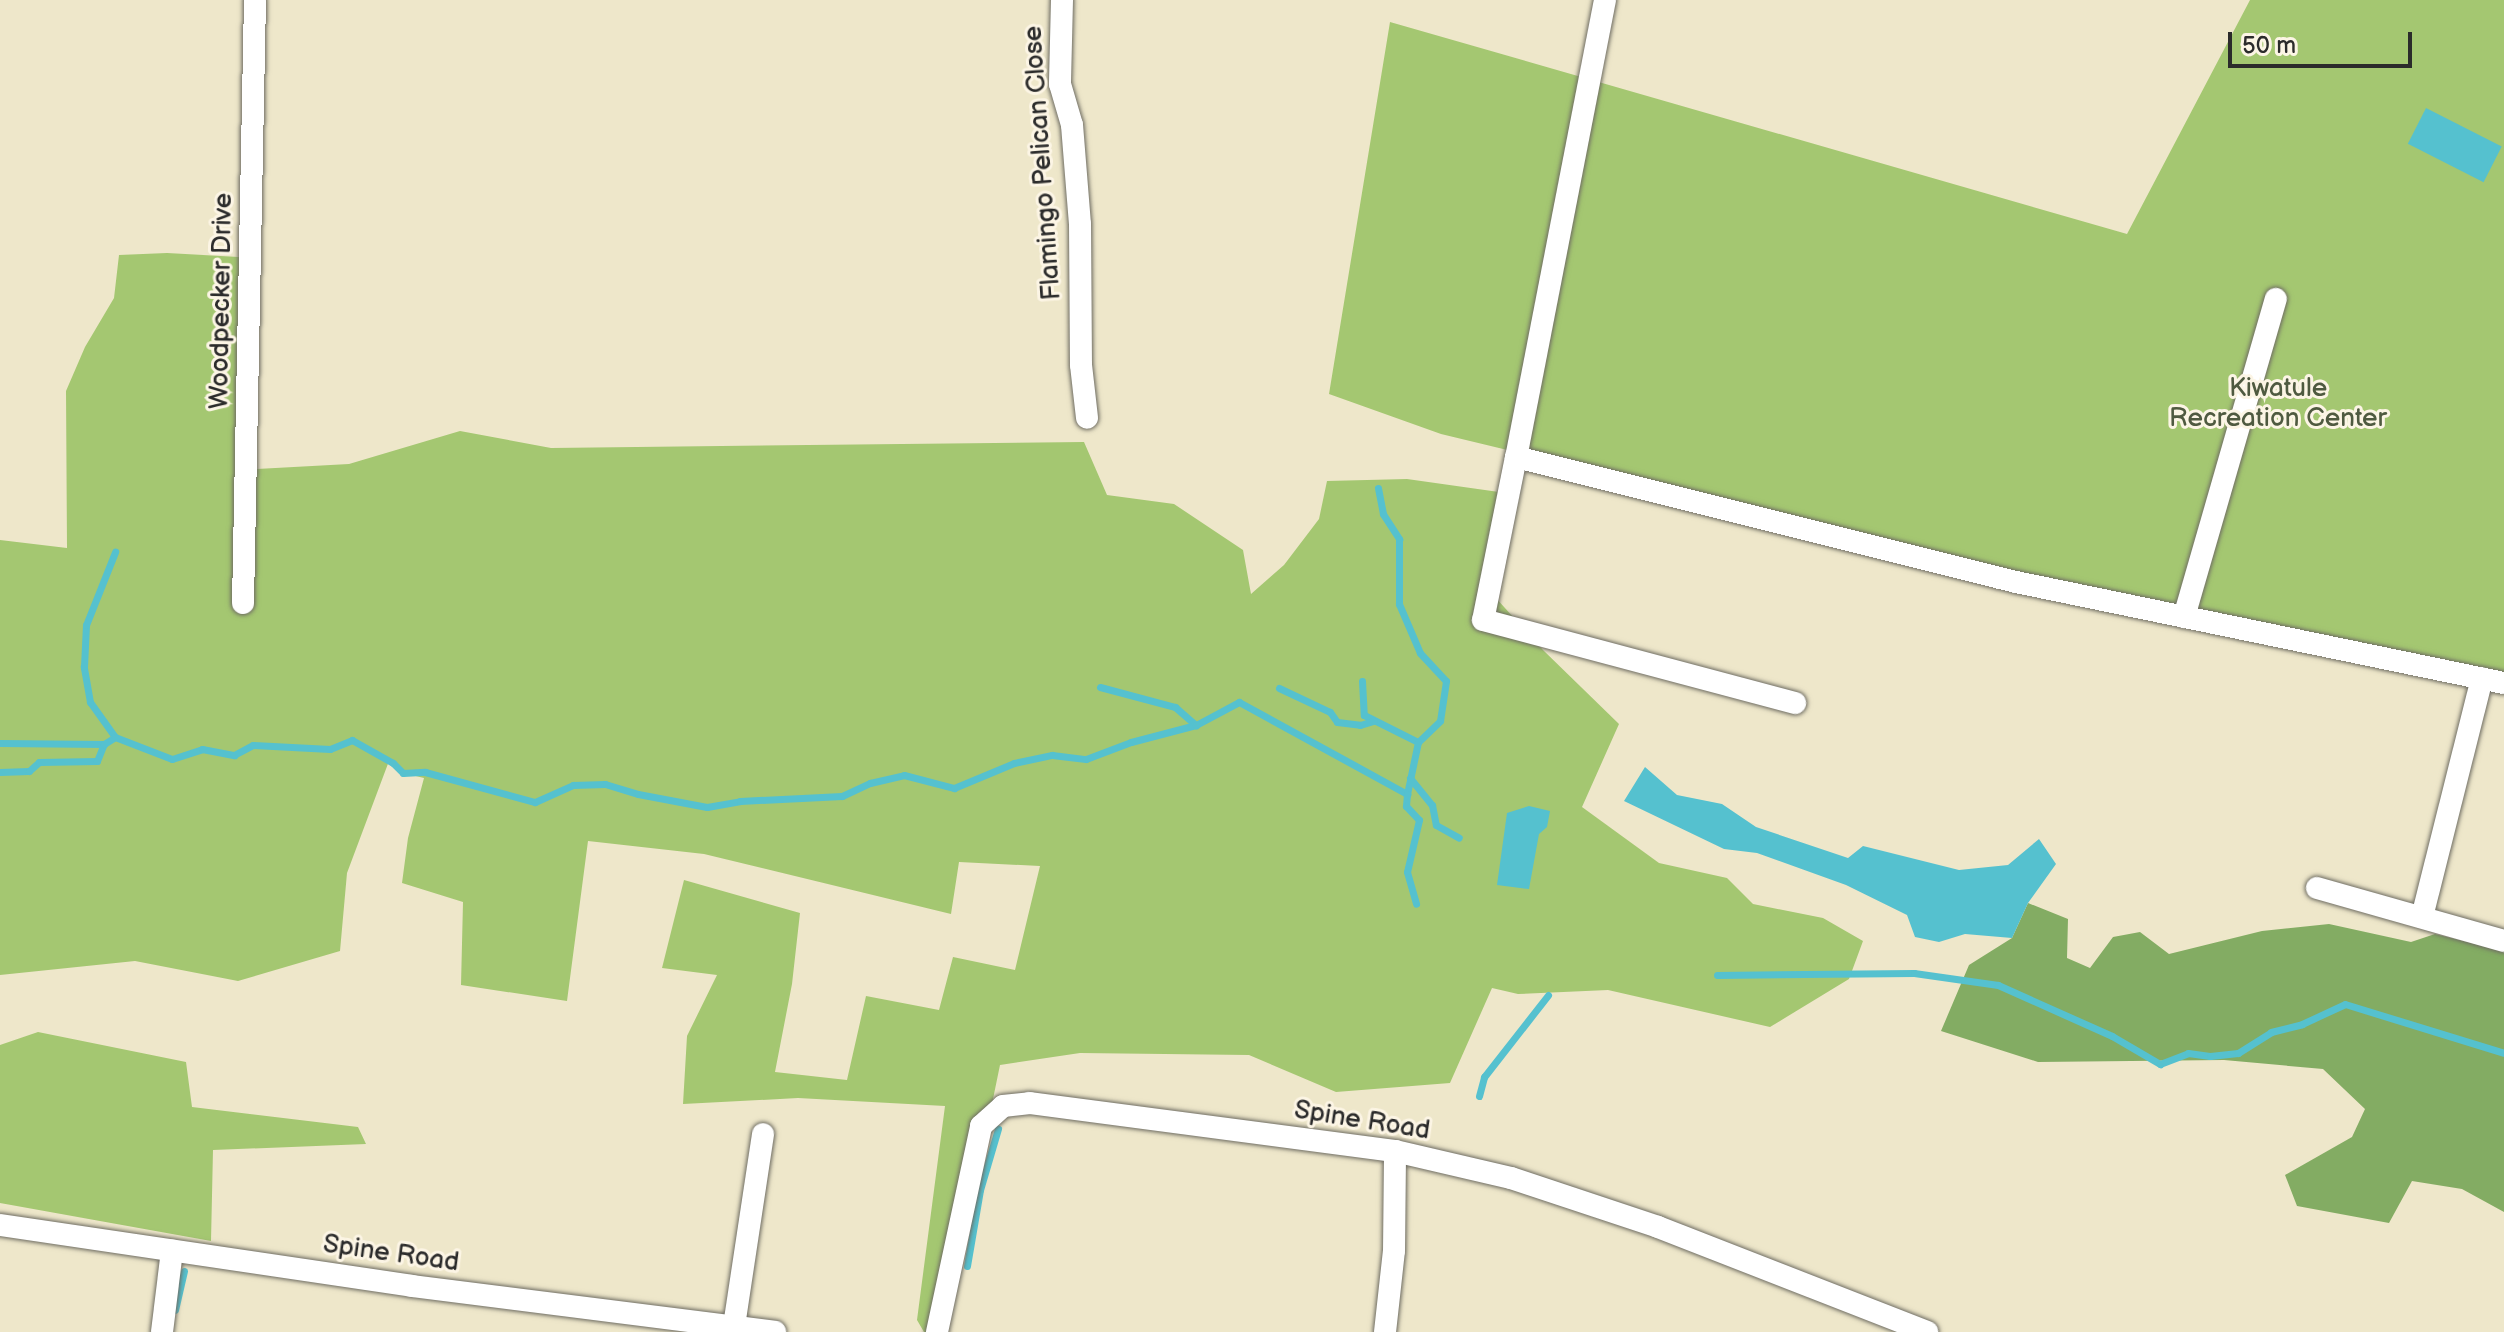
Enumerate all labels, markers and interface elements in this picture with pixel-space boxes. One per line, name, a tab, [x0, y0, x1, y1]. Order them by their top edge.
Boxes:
scale bar	[2232, 16, 2416, 66]
street label: Flamingo Pelican Close	[1018, 25, 1068, 301]
text: 50 m	[2242, 31, 2296, 60]
street label: Woodpecker Drive	[205, 193, 239, 409]
park label: Kiwatule Recreation Center	[2169, 373, 2387, 434]
street label: Spine Road	[1292, 1095, 1432, 1147]
street label: Spine Road	[321, 1229, 461, 1279]

